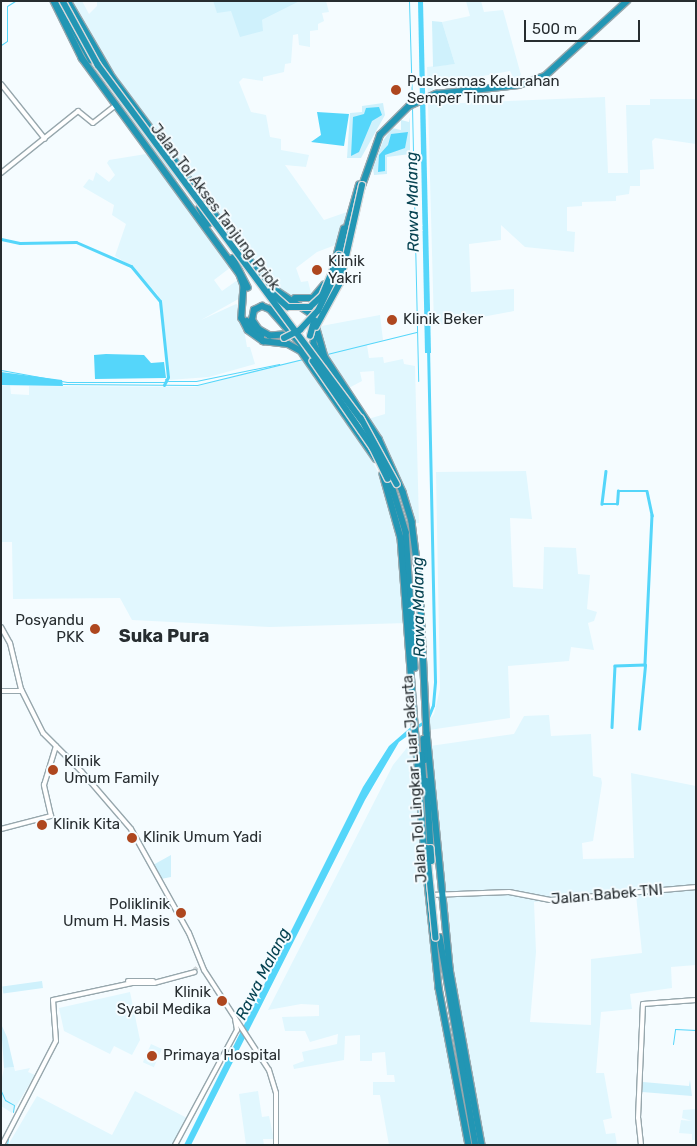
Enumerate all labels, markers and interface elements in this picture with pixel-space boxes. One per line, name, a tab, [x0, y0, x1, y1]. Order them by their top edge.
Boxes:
scale bar	[527, 10, 643, 42]
text: 500 m	[532, 20, 577, 38]
place label: Puskesmas Kelurahan Semper Timur	[407, 72, 560, 107]
marker: Puskesmas Kelurahan Semper Timur	[389, 83, 403, 97]
street label: Jalan Tol Akses Tanjung Priok	[146, 120, 284, 294]
water label: Rawa Malang	[403, 151, 423, 253]
place label: Klinik Yakri	[328, 252, 365, 287]
marker: Klinik Yakri	[310, 263, 324, 277]
place label: Klinik Beker	[403, 311, 483, 329]
marker: Klinik Beker	[385, 313, 399, 327]
water label: Rawa Malang	[409, 556, 429, 658]
place label: Posyandu PKK	[15, 611, 84, 646]
marker: Posyandu PKK	[88, 622, 102, 636]
district label: Suka Pura	[119, 625, 209, 647]
street label: Jalan Tol Lingkar Luar Jakarta	[399, 674, 431, 884]
place label: Klinik Umum Family	[64, 752, 159, 787]
marker: Klinik Umum Family	[46, 763, 60, 777]
place label: Klinik Kita	[53, 816, 120, 834]
marker: Klinik Kita	[35, 818, 49, 832]
place label: Klinik Umum Yadi	[143, 829, 262, 847]
marker: Klinik Umum Yadi	[125, 831, 139, 845]
street label: Jalan Babek TNI	[550, 881, 664, 909]
place label: Poliklinik Umum H. Masis	[63, 895, 170, 930]
marker: Poliklinik Umum H. Masis	[174, 906, 188, 920]
water label: Rawa Malang	[232, 925, 294, 1023]
place label: Klinik Syabil Medika	[117, 983, 211, 1018]
marker: Klinik Syabil Medika	[215, 994, 229, 1008]
place label: Primaya Hospital	[163, 1047, 281, 1065]
marker: Primaya Hospital	[145, 1049, 159, 1063]

